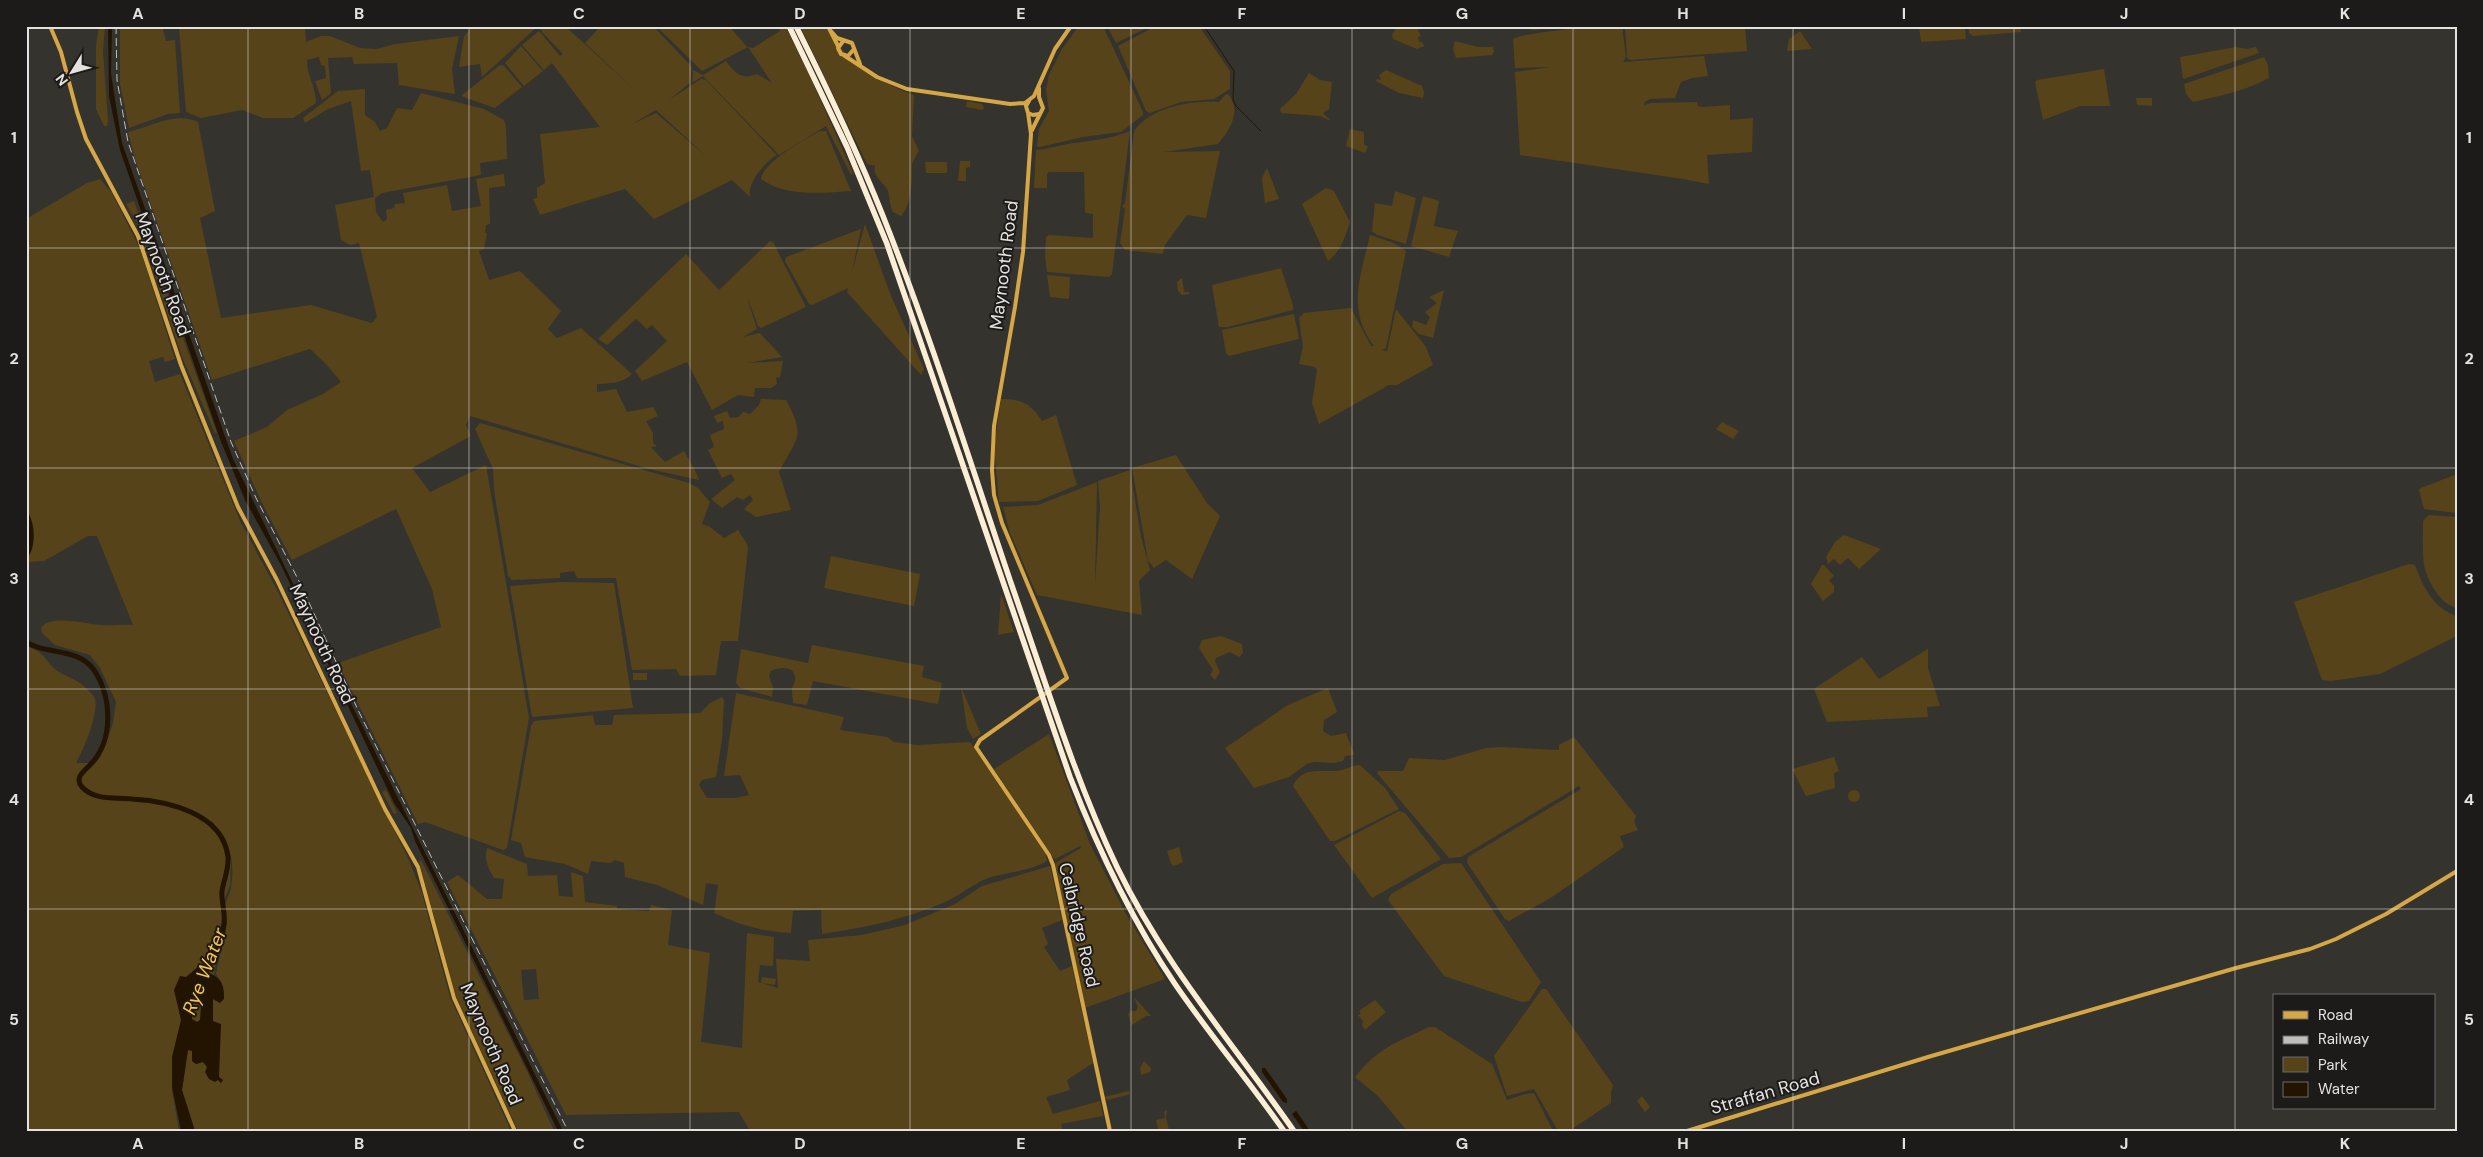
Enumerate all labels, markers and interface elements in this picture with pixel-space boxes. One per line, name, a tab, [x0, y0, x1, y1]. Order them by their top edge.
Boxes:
text: A	[132, 3, 144, 24]
text: B	[354, 3, 364, 24]
text: C	[573, 3, 585, 24]
text: D	[794, 3, 806, 24]
text: E	[1016, 3, 1026, 24]
text: F	[1238, 3, 1247, 24]
text: G	[1456, 3, 1468, 24]
text: H	[1677, 3, 1689, 24]
text: I	[1902, 3, 1906, 24]
text: J	[2120, 3, 2128, 24]
text: K	[2340, 3, 2351, 24]
north arrow	[48, 48, 98, 98]
text: N	[51, 70, 72, 89]
text: 1	[11, 127, 17, 148]
text: 1	[2466, 127, 2472, 148]
street label: Maynooth Road	[984, 199, 1024, 331]
street label: Maynooth Road	[129, 209, 197, 339]
text: 2	[9, 348, 19, 369]
text: 2	[2464, 348, 2474, 369]
text: 3	[9, 568, 19, 589]
text: 3	[2464, 568, 2474, 589]
street label: Maynooth Road	[284, 580, 360, 708]
text: 4	[9, 789, 19, 810]
text: 4	[2464, 789, 2474, 810]
street label: Celbridge Road	[1053, 860, 1105, 990]
water label: Rye Water	[176, 923, 233, 1018]
street label: Maynooth Road	[455, 979, 527, 1109]
legend	[2273, 994, 2436, 1110]
text: Road	[2318, 1005, 2353, 1025]
text: 5	[9, 1009, 19, 1030]
text: 5	[2464, 1009, 2474, 1030]
text: Railway	[2318, 1029, 2370, 1049]
text: Park	[2318, 1055, 2348, 1075]
street label: Straffan Road	[1708, 1066, 1822, 1120]
text: Water	[2318, 1079, 2360, 1099]
text: A	[132, 1133, 144, 1154]
text: B	[354, 1133, 364, 1154]
text: C	[573, 1133, 585, 1154]
text: D	[794, 1133, 806, 1154]
text: E	[1016, 1133, 1026, 1154]
text: F	[1238, 1133, 1247, 1154]
text: G	[1456, 1133, 1468, 1154]
text: H	[1677, 1133, 1689, 1154]
text: I	[1902, 1133, 1906, 1154]
text: J	[2120, 1133, 2128, 1154]
text: K	[2340, 1133, 2351, 1154]

